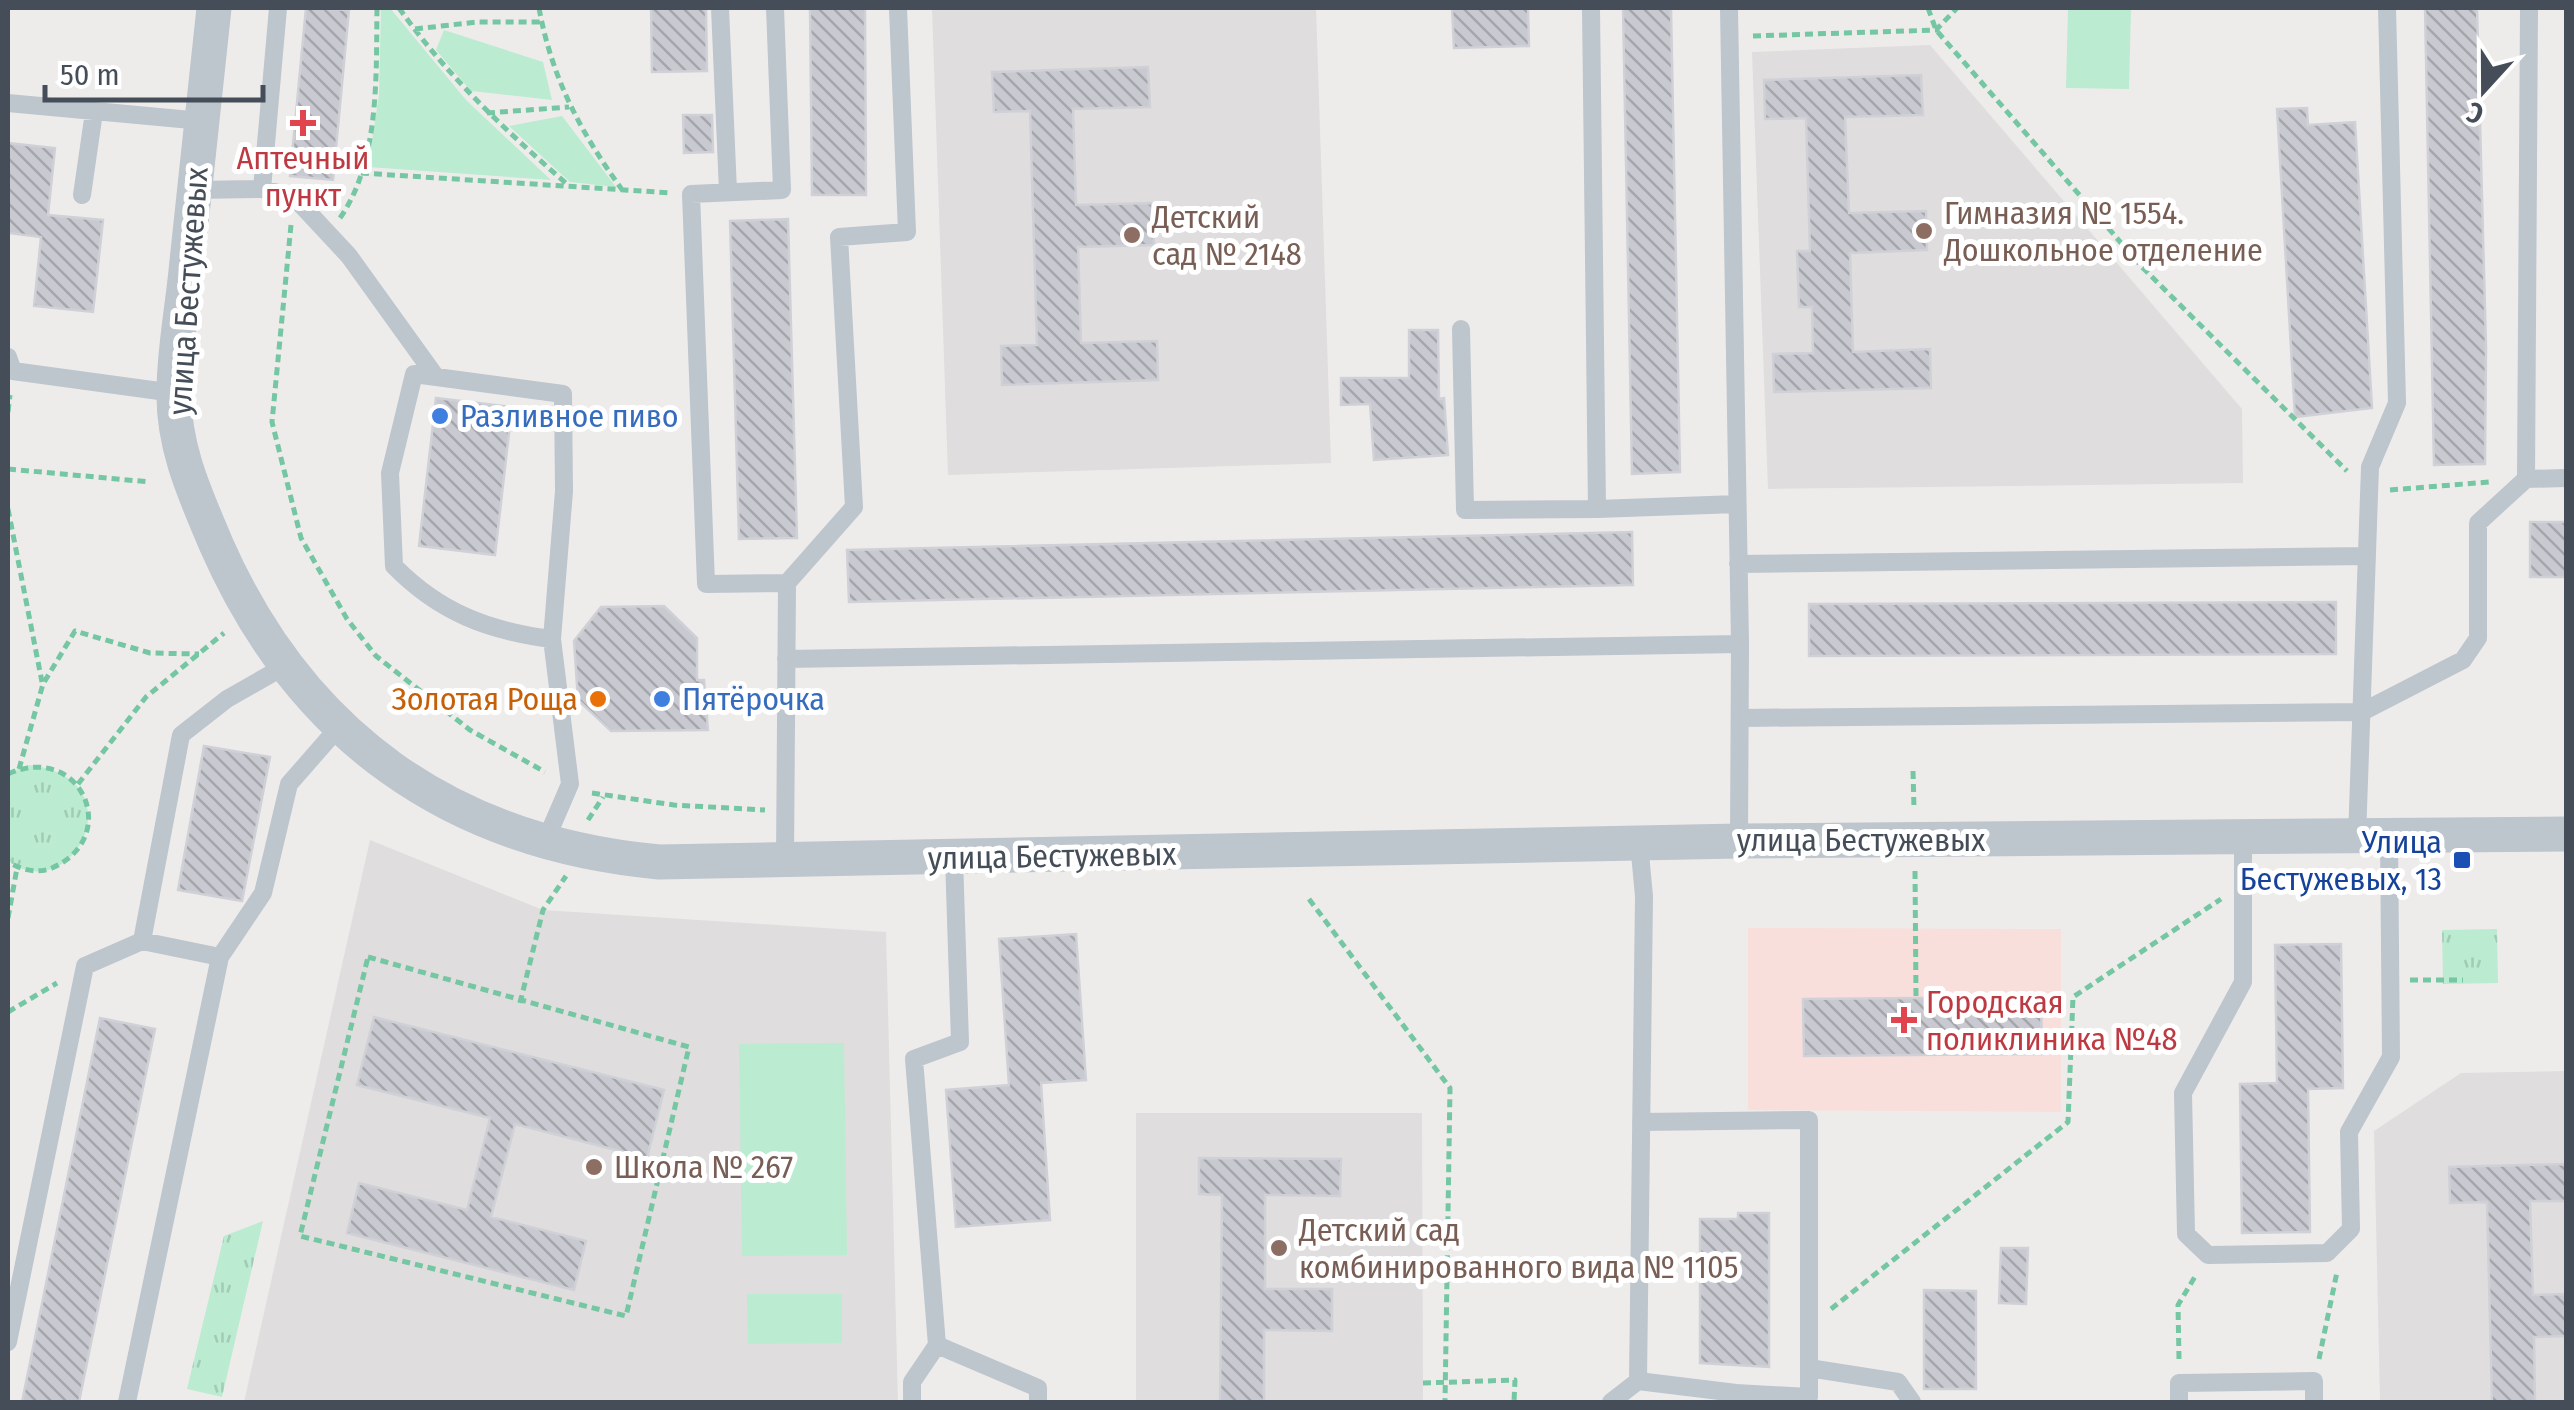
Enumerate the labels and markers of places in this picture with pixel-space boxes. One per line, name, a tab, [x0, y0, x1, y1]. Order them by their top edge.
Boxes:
marker: Аптечный пункт	[292, 112, 314, 134]
place label: Аптечный пункт	[236, 139, 370, 214]
place label: Гимназия № 1554. Дошкольное отделение	[1943, 194, 2263, 269]
place label: Детский сад № 2148	[1151, 198, 1302, 273]
marker: Гимназия № 1554. Дошкольное отделение	[1913, 220, 1935, 242]
marker: Детский сад № 2148	[1121, 224, 1143, 246]
place label: Разливное пиво	[460, 397, 679, 435]
marker: Разливное пиво	[429, 405, 451, 427]
place label: Золотая Роща	[391, 680, 578, 718]
place label: Пятёрочка	[682, 680, 825, 718]
marker: Золотая Роща	[587, 688, 609, 710]
marker: Пятёрочка	[651, 688, 673, 710]
place label: Улица Бестужевых, 13	[2240, 823, 2442, 898]
marker: Улица Бестужевых, 13	[2451, 849, 2473, 871]
place label: Городская поликлиника №48	[1926, 983, 2177, 1058]
marker: Городская поликлиника №48	[1891, 1007, 1917, 1033]
place label: Школа № 267	[614, 1148, 793, 1186]
marker: Школа № 267	[583, 1156, 605, 1178]
place label: Детский сад комбинированного вида № 1105	[1298, 1211, 1738, 1286]
marker: Детский сад комбинированного вида № 1105	[1268, 1237, 1290, 1259]

